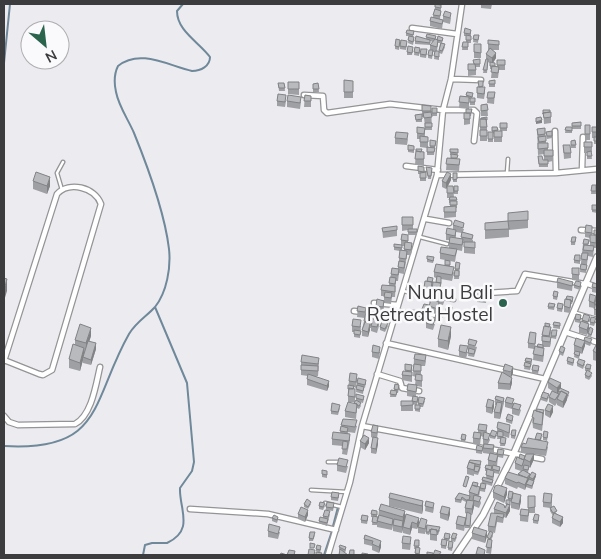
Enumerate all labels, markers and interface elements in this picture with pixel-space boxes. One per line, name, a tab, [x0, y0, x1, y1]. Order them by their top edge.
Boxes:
north arrow	[20, 20, 70, 70]
text: N	[42, 46, 60, 67]
place label: Nunu Bali Retreat Hostel	[367, 280, 493, 326]
marker: Nunu Bali Retreat Hostel	[497, 297, 509, 309]

